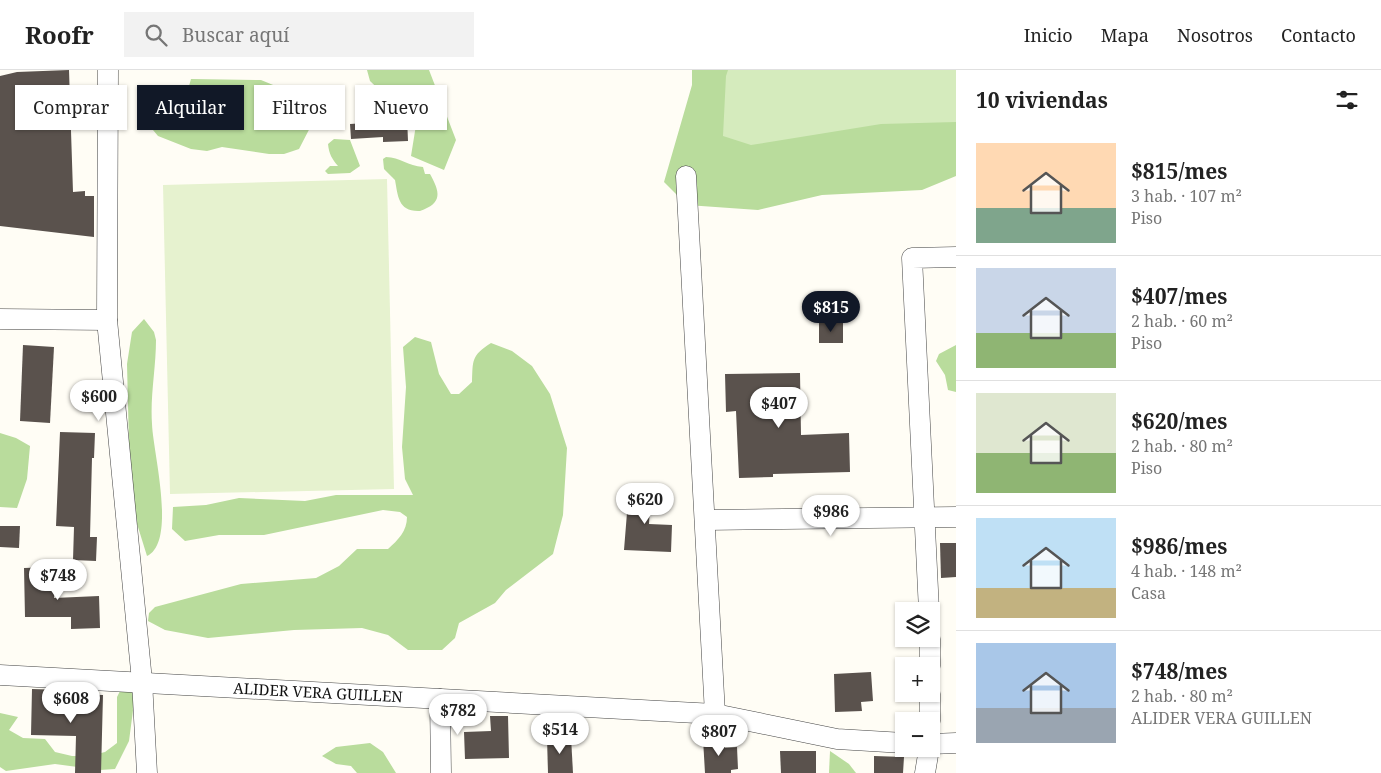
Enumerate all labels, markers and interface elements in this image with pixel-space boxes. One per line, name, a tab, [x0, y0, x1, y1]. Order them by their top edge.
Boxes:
search box	[124, 12, 474, 57]
text: Roofr	[25, 18, 94, 51]
icon: search	[142, 21, 170, 49]
text: Buscar aquí	[182, 22, 289, 48]
text: Inicio	[1024, 23, 1073, 47]
text: Mapa	[1101, 23, 1149, 47]
text: Nosotros	[1177, 23, 1253, 47]
text: Contacto	[1281, 23, 1356, 47]
chip: Comprar	[15, 85, 127, 130]
chip: Alquilar	[137, 85, 244, 130]
chip: Filtros	[254, 85, 345, 130]
chip: Nuevo	[355, 85, 447, 130]
text: 10 viviendas	[976, 86, 1108, 114]
icon: filters	[1333, 86, 1361, 114]
text: $815/mes	[1131, 157, 1227, 185]
icon: home	[1016, 163, 1076, 223]
text: 3 hab. · 107 m²	[1131, 185, 1242, 207]
text: Piso	[1131, 207, 1162, 229]
text: $407/mes	[1131, 282, 1227, 310]
icon: home	[1016, 288, 1076, 348]
pin: $815	[801, 290, 861, 333]
text: $815	[813, 296, 849, 318]
text: 2 hab. · 60 m²	[1131, 310, 1233, 332]
text: Piso	[1131, 332, 1162, 354]
pin: $600	[69, 380, 129, 422]
text: $600	[81, 385, 117, 407]
pin: $407	[749, 386, 809, 429]
text: $407	[761, 392, 797, 414]
text: $620/mes	[1131, 407, 1227, 435]
icon: home	[1016, 413, 1076, 473]
text: 2 hab. · 80 m²	[1131, 435, 1233, 457]
text: Piso	[1131, 457, 1162, 479]
pin: $620	[615, 482, 675, 525]
text: $620	[627, 488, 663, 510]
pin: $986	[801, 494, 861, 537]
text: $986	[813, 500, 849, 522]
text: $986/mes	[1131, 532, 1227, 560]
icon: home	[1016, 538, 1076, 598]
pin: $748	[28, 558, 88, 601]
text: 4 hab. · 148 m²	[1131, 560, 1242, 582]
text: $748	[40, 564, 76, 586]
text: Casa	[1131, 582, 1166, 604]
map controls	[895, 602, 940, 757]
button: layers	[895, 602, 940, 647]
button: +	[895, 657, 940, 702]
text: $748/mes	[1131, 657, 1227, 685]
icon: home	[1016, 663, 1076, 723]
street label: ALIDER VERA GUILLEN	[233, 678, 404, 706]
pin: $608	[41, 682, 101, 724]
text: 2 hab. · 80 m²	[1131, 685, 1233, 707]
text: $608	[53, 687, 89, 709]
pin: $782	[428, 694, 488, 736]
text: $782	[440, 699, 476, 721]
text: ALIDER VERA GUILLEN	[1131, 707, 1312, 729]
pin: $514	[530, 712, 590, 755]
button: −	[895, 712, 940, 757]
pin: $807	[689, 714, 749, 757]
text: $514	[542, 718, 578, 740]
text: $807	[701, 720, 737, 742]

